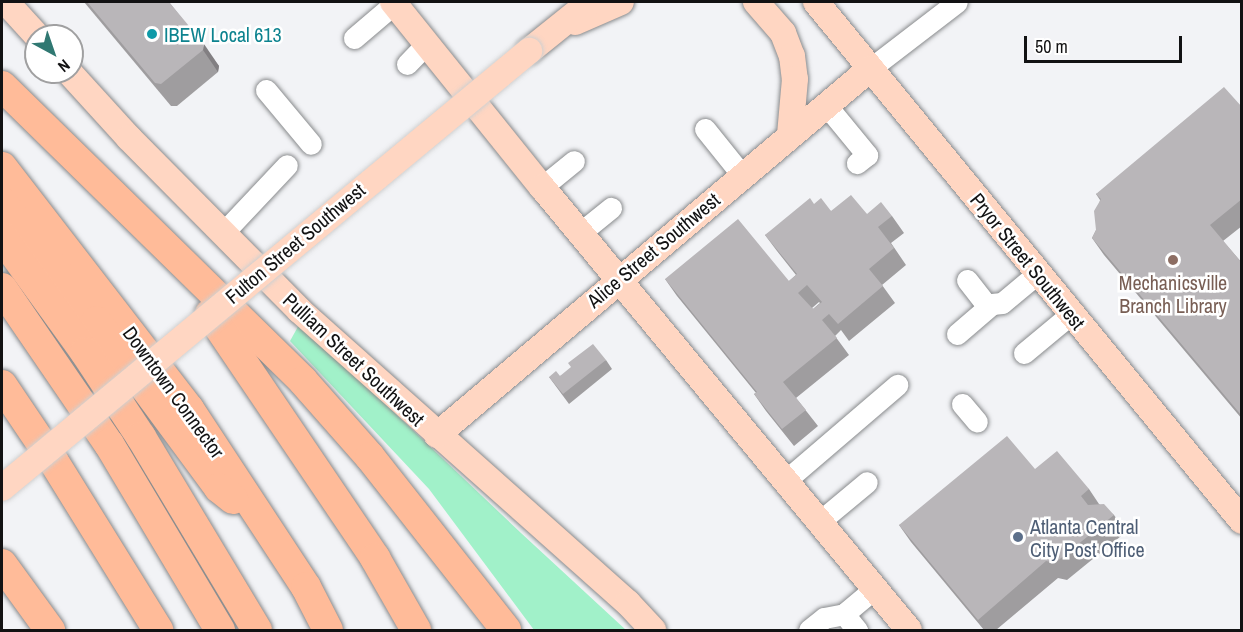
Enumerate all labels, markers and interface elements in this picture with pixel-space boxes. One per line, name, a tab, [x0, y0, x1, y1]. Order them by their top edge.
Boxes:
place label: IBEW Local 613	[164, 22, 282, 46]
north arrow	[24, 24, 84, 84]
scale bar	[1027, 24, 1184, 62]
marker: IBEW Local 613	[145, 27, 159, 41]
text: 50 m	[1035, 34, 1068, 59]
text: N	[54, 55, 75, 78]
street label: Fulton Street Southwest	[220, 178, 370, 308]
street label: Alice Street Southwest	[582, 187, 724, 313]
street label: Pryor Street Southwest	[966, 188, 1090, 334]
marker: Mechanicsville Branch Library	[1166, 253, 1180, 267]
place label: Mechanicsville Branch Library	[1119, 270, 1227, 317]
street label: Pulliam Street Southwest	[278, 287, 430, 431]
street label: Downtown Connector	[118, 322, 230, 462]
place label: Atlanta Central City Post Office	[1030, 514, 1145, 561]
marker: Atlanta Central City Post Office	[1011, 530, 1025, 544]

